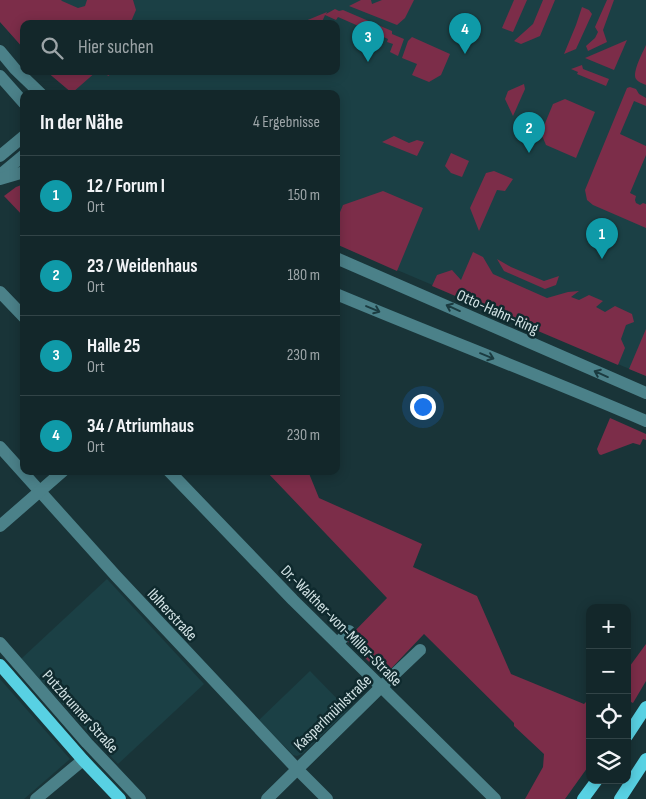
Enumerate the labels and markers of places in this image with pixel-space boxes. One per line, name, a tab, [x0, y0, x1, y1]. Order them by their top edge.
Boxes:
pin: 4	[449, 13, 481, 54]
pin: 3	[352, 21, 384, 62]
pin: 2	[513, 112, 545, 153]
pin: 1	[586, 218, 618, 259]

